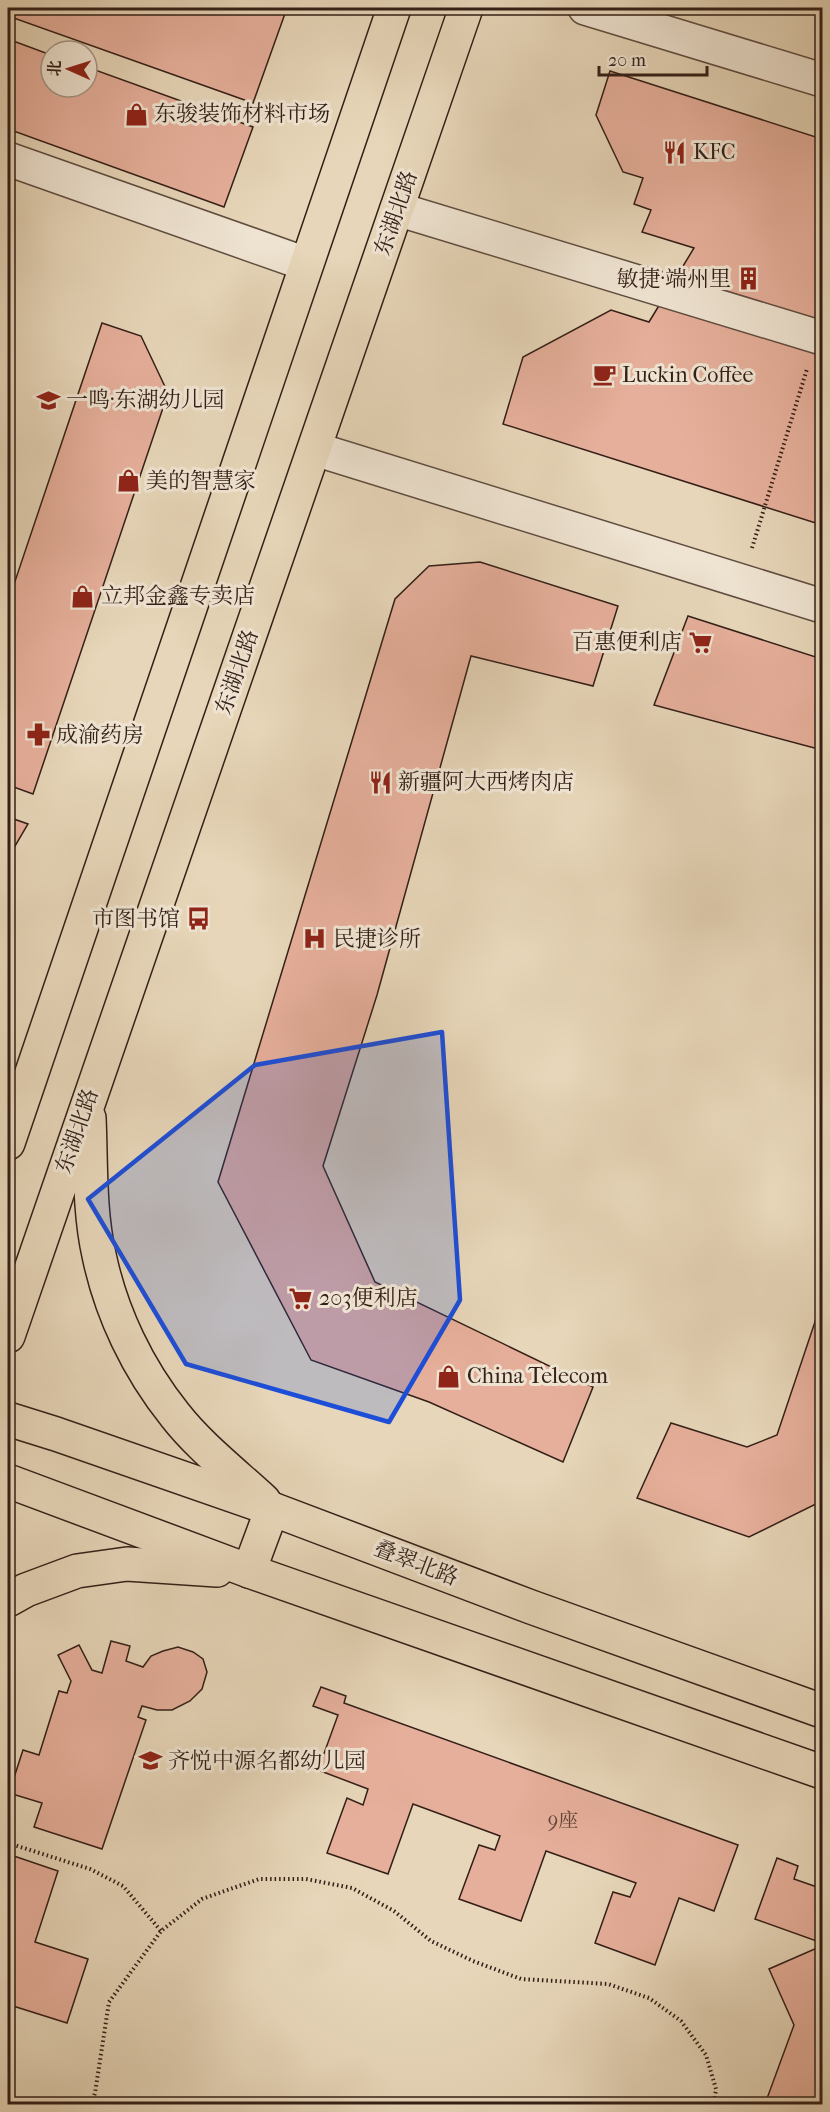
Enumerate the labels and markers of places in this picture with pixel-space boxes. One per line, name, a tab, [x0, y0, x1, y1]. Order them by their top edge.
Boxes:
shop icon: 东骏装饰材料市场	[123, 101, 149, 127]
place label: 东骏装饰材料市场	[154, 101, 330, 127]
restaurant icon: KFC	[662, 139, 688, 165]
place label: KFC	[693, 139, 736, 165]
place label: 敏捷·端州里	[617, 266, 731, 292]
building icon: 敏捷·端州里	[736, 266, 762, 292]
cafe icon: Luckin Coffee	[591, 362, 617, 388]
place label: Luckin Coffee	[622, 362, 753, 388]
school or university icon: 一鸣·东湖幼儿园	[35, 387, 61, 413]
place label: 一鸣·东湖幼儿园	[66, 387, 224, 413]
shop icon: 美的智慧家	[115, 468, 141, 494]
place label: 美的智慧家	[146, 468, 256, 494]
shop icon: 立邦金鑫专卖店	[70, 583, 96, 609]
place label: 立邦金鑫专卖店	[101, 583, 255, 609]
place label: 百惠便利店	[572, 629, 682, 655]
supermarket icon: 百惠便利店	[687, 629, 713, 655]
pharmacy icon: 成渝药房	[25, 722, 51, 748]
place label: 成渝药房	[56, 722, 144, 748]
restaurant icon: 新疆阿大西烤肉店	[367, 769, 393, 795]
place label: 新疆阿大西烤肉店	[398, 769, 574, 795]
place label: 市图书馆	[92, 906, 180, 932]
bus stop icon: 市图书馆	[185, 906, 211, 932]
hospital icon: 民捷诊所	[302, 926, 328, 952]
place label: 民捷诊所	[333, 926, 421, 952]
supermarket icon: 203便利店	[288, 1285, 314, 1311]
place label: 203便利店	[319, 1285, 417, 1311]
shop icon: China Telecom	[436, 1363, 462, 1389]
place label: China Telecom	[467, 1363, 609, 1389]
school or university icon: 齐悦中源名都幼儿园	[137, 1748, 163, 1774]
place label: 齐悦中源名都幼儿园	[168, 1748, 366, 1774]

